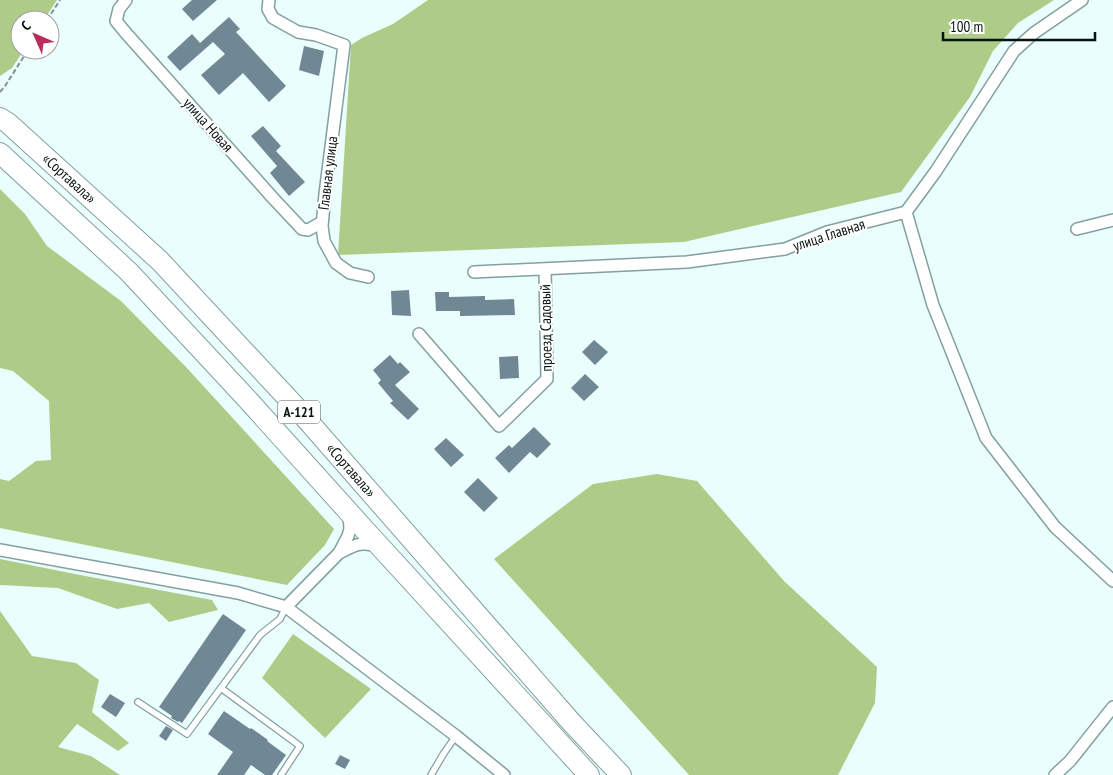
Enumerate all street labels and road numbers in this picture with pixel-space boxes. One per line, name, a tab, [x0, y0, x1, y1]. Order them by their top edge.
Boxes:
street label: улица Новая	[179, 94, 238, 156]
street label: Главная улица	[314, 135, 341, 211]
street label: «Сортавала»	[39, 149, 100, 207]
street label: улица Главная	[790, 214, 867, 255]
street label: проезд Садовый	[535, 284, 556, 372]
road number: А-121	[278, 401, 320, 424]
street label: «Сортавала»	[323, 439, 380, 501]

